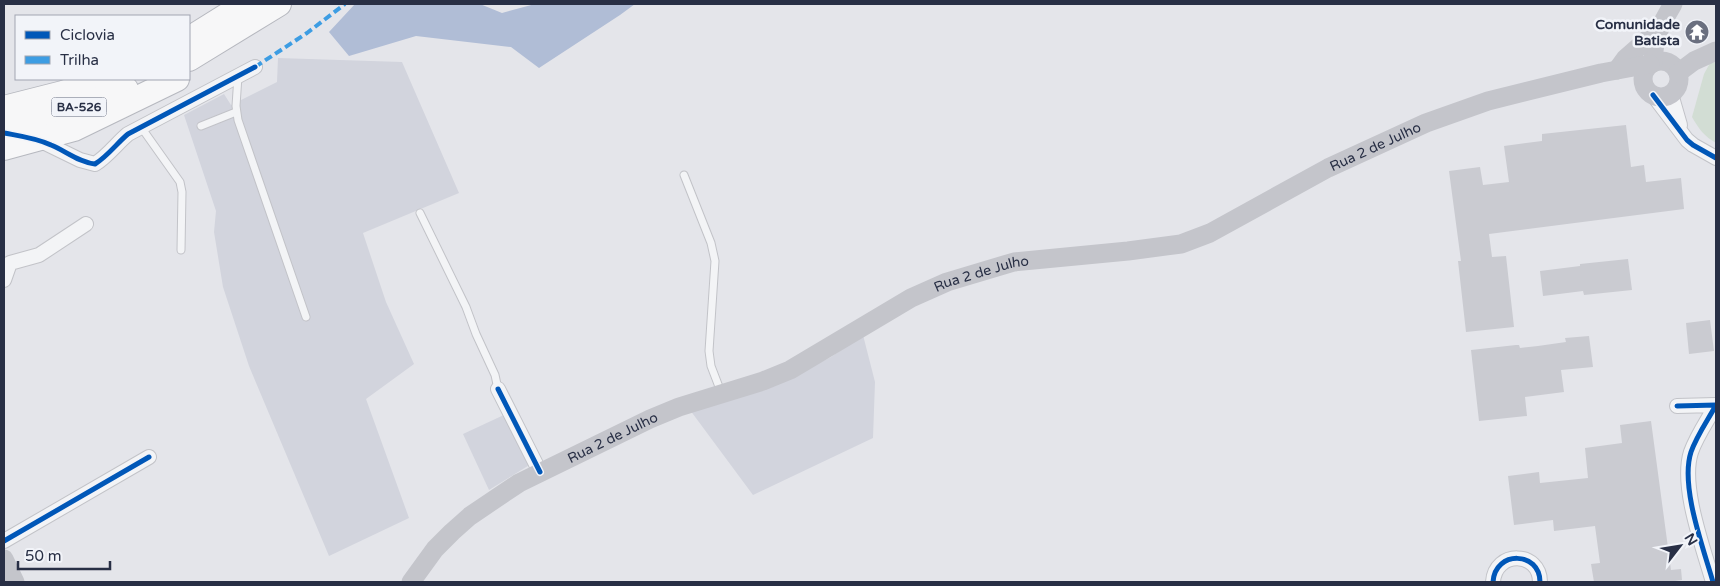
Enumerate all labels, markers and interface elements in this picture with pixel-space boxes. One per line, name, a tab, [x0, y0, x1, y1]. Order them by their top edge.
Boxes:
legend	[15, 15, 190, 80]
place label: Comunidade Batista	[1595, 16, 1680, 49]
temple icon: Comunidade Batista	[1684, 19, 1710, 45]
text: Ciclovia	[60, 26, 115, 44]
text: Trilha	[60, 51, 99, 69]
road number: BA-526	[52, 98, 106, 116]
street label: Rua 2 de Julho	[1327, 118, 1423, 175]
street label: Rua 2 de Julho	[931, 252, 1030, 295]
street label: Rua 2 de Julho	[564, 408, 660, 467]
north arrow	[1655, 521, 1705, 571]
text: N	[1681, 530, 1701, 549]
scale bar	[18, 538, 110, 570]
text: 50 m	[25, 547, 62, 565]

